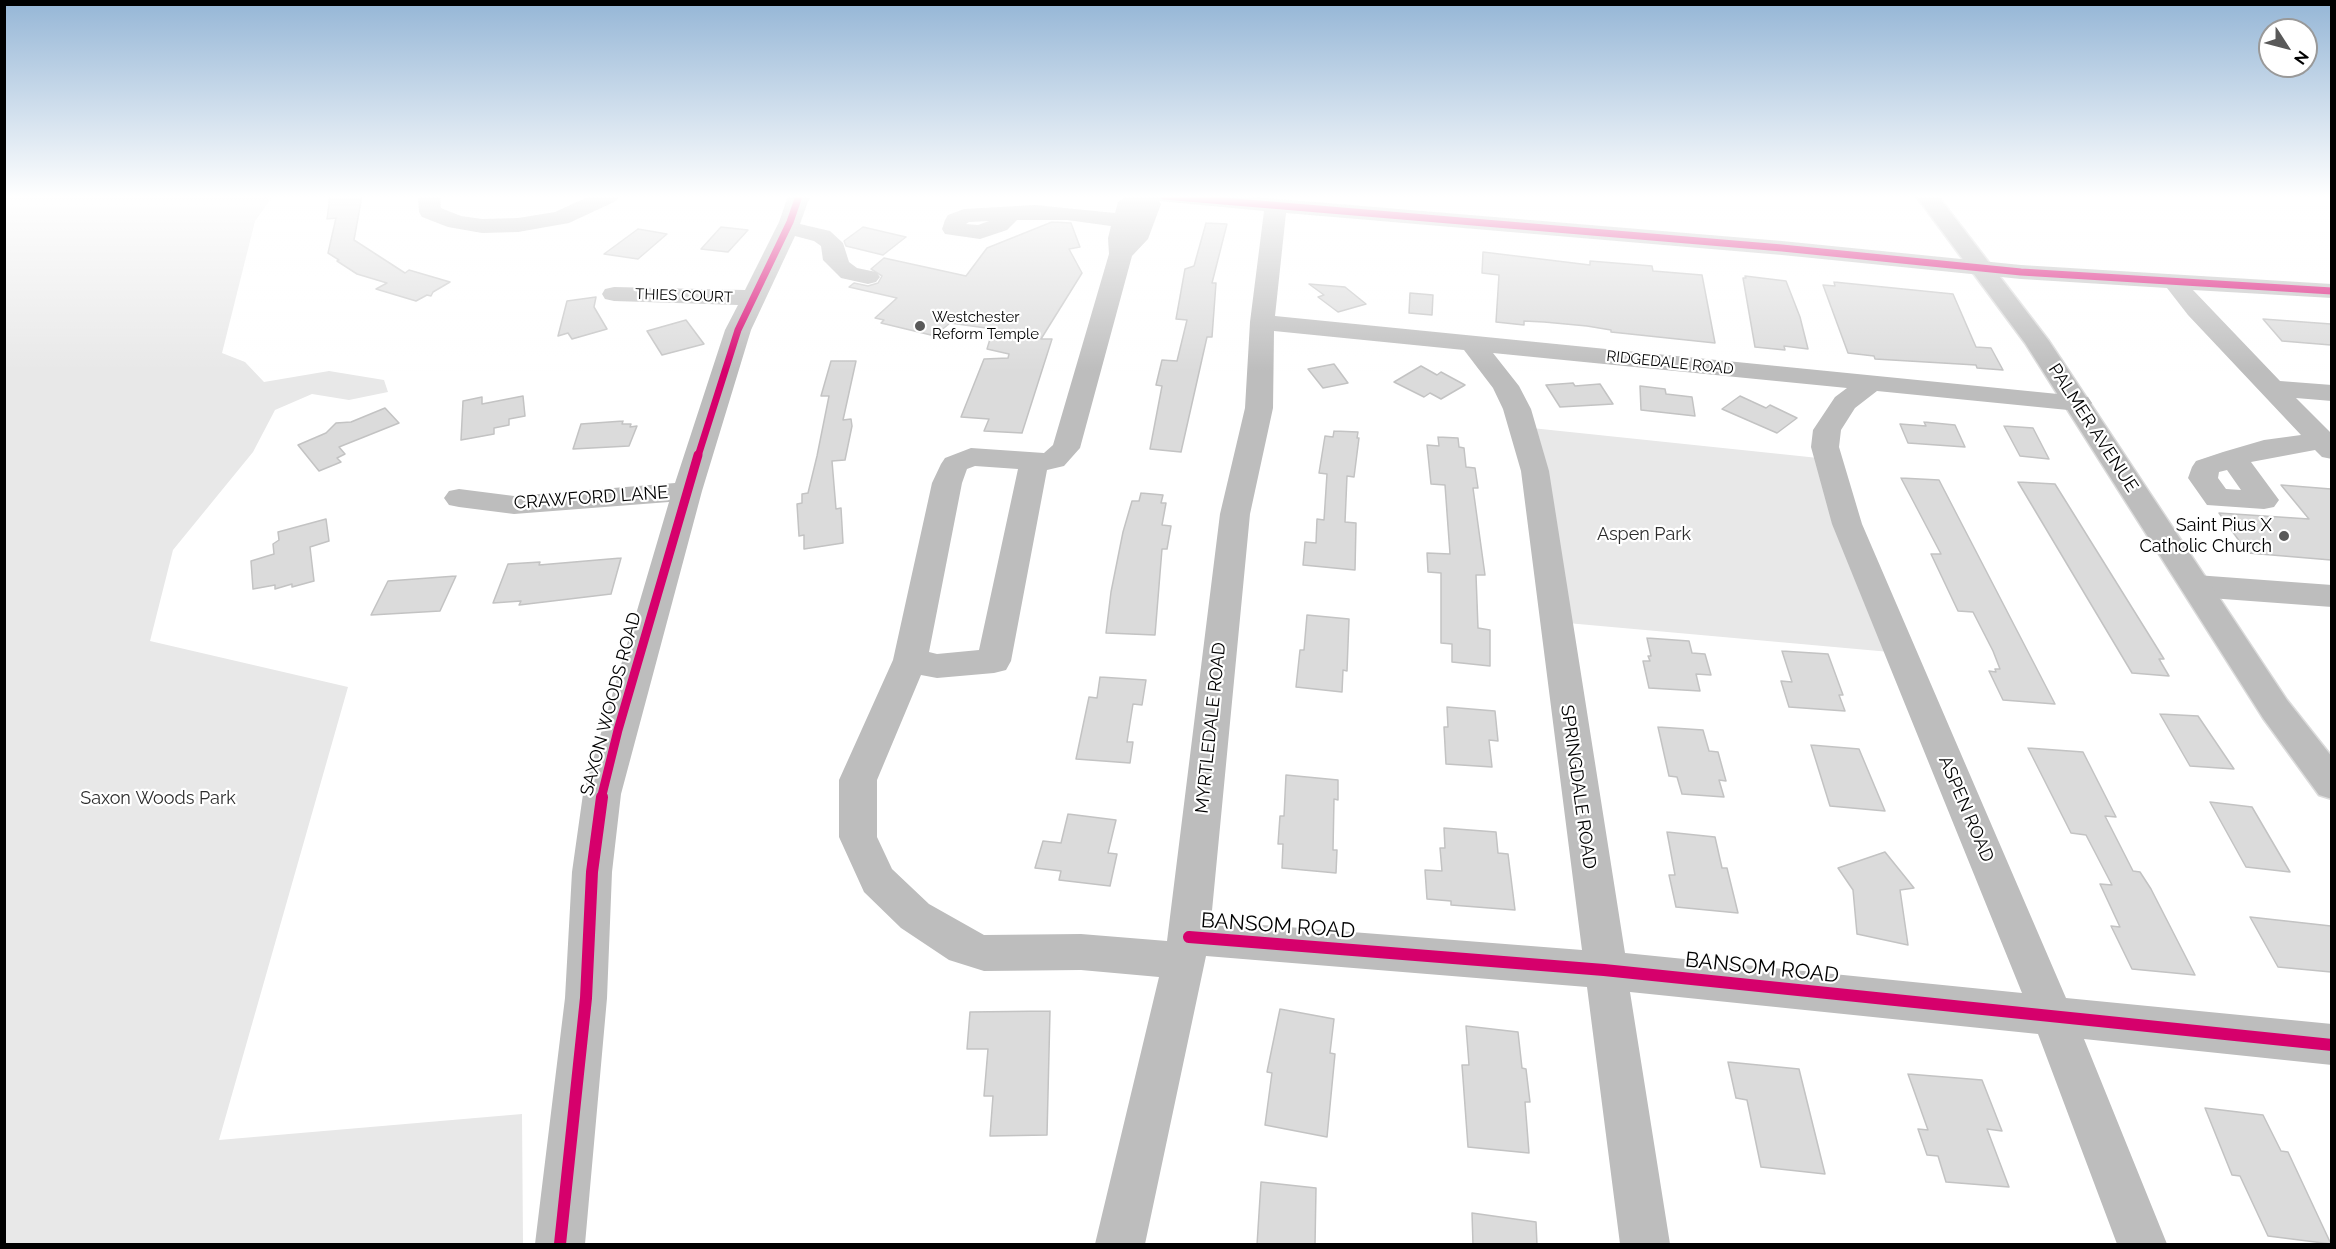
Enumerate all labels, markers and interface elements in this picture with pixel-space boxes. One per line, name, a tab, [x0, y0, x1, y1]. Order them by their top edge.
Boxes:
north arrow	[2258, 18, 2318, 78]
text: N	[2290, 47, 2313, 68]
street label: THIES COURT	[635, 285, 733, 307]
place label: Westchester Reform Temple	[932, 308, 1039, 343]
marker: Westchester Reform Temple	[913, 319, 927, 333]
street label: RIDGEDALE ROAD	[1605, 347, 1735, 379]
street label: PALMER AVENUE	[2043, 360, 2143, 496]
street label: CRAWFORD LANE	[513, 482, 669, 514]
place label: Saint Pius X Catholic Church	[2139, 515, 2272, 558]
park label: Aspen Park	[1597, 524, 1691, 546]
marker: Saint Pius X Catholic Church	[2277, 529, 2291, 543]
street label: SAXON WOODS ROAD	[576, 610, 646, 798]
street label: MYRTLEDALE ROAD	[1191, 641, 1231, 815]
street label: SPRINGDALE ROAD	[1556, 704, 1600, 870]
street label: ASPEN ROAD	[1934, 753, 1998, 865]
park label: Saxon Woods Park	[80, 788, 236, 810]
street label: BANSOM ROAD	[1200, 908, 1356, 944]
street label: BANSOM ROAD	[1684, 947, 1840, 989]

